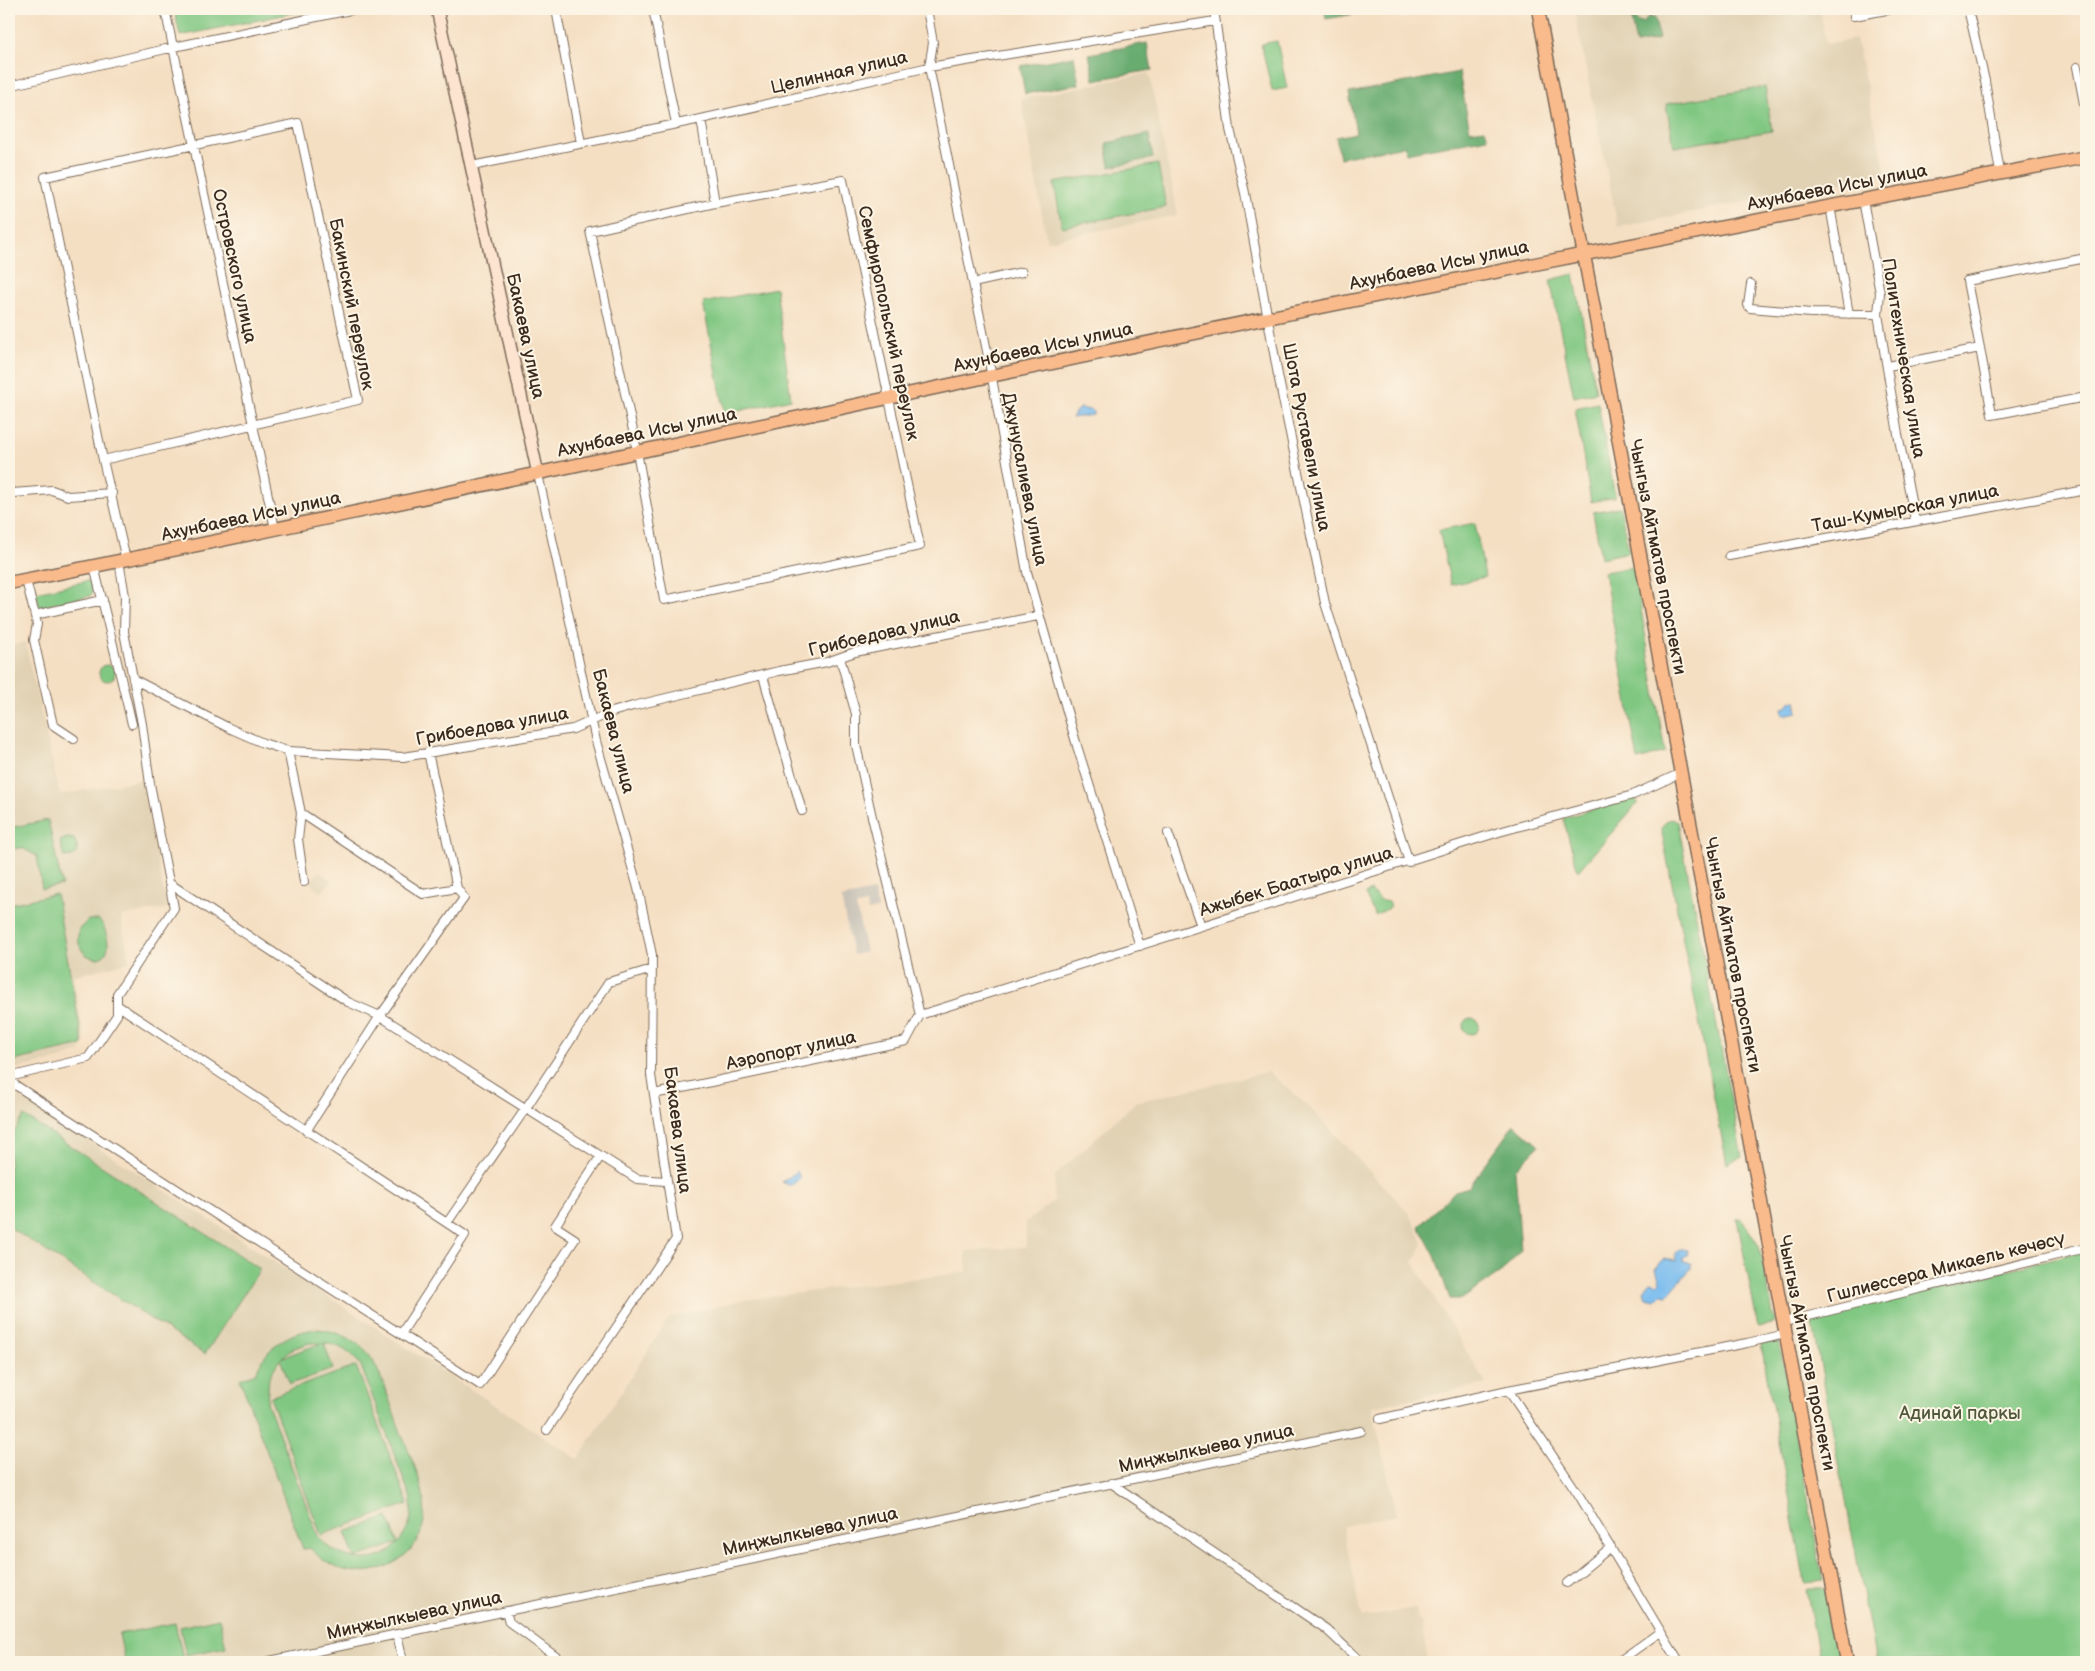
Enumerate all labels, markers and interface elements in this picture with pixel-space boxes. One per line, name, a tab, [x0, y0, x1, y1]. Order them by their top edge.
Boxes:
street label: Целинная улица	[769, 46, 910, 98]
street label: Ахунбаева Исы улица	[1744, 160, 1929, 215]
street label: Островского улица	[208, 187, 261, 346]
street label: Семфиропольский переулок	[853, 204, 924, 443]
street label: Бакинский переулок	[325, 216, 379, 392]
street label: Ахунбаева Исы улица	[1347, 236, 1531, 295]
street label: Политехническая улица	[1877, 256, 1930, 460]
street label: Бакаева улица	[502, 271, 549, 401]
street label: Ахунбаева Исы улица	[951, 318, 1135, 377]
street label: Шота Руставели улица	[1278, 341, 1335, 533]
street label: Джунусалиева улица	[997, 390, 1052, 568]
street label: Ахунбаева Исы улица	[555, 403, 739, 462]
street label: Чынгыз Айтматов проспекти	[1624, 437, 1691, 677]
street label: Таш-Кумырская улица	[1810, 480, 2001, 537]
street label: Ахунбаева Исы улица	[159, 487, 343, 546]
street label: Грибоедова улица	[806, 606, 962, 661]
street label: Бакаева улица	[588, 667, 639, 796]
street label: Грибоедова улица	[414, 703, 570, 750]
street label: Чынгыз Айтматов проспекти	[1699, 835, 1766, 1075]
street label: Ажыбек Баатыра улица	[1196, 842, 1396, 921]
street label: Аэропорт улица	[723, 1026, 858, 1075]
street label: Бакаева улица	[659, 1065, 696, 1195]
street label: Гшлиессера Микаель көчөсү	[1825, 1228, 2068, 1307]
street label: Чынгыз Айтматов проспекти	[1773, 1233, 1840, 1473]
park label: Адинай паркы	[1898, 1403, 2021, 1424]
street label: Миңжылкыева улица	[1117, 1420, 1296, 1477]
street label: Миңжылкыева улица	[721, 1503, 900, 1560]
street label: Миңжылкыева улица	[325, 1587, 504, 1644]

